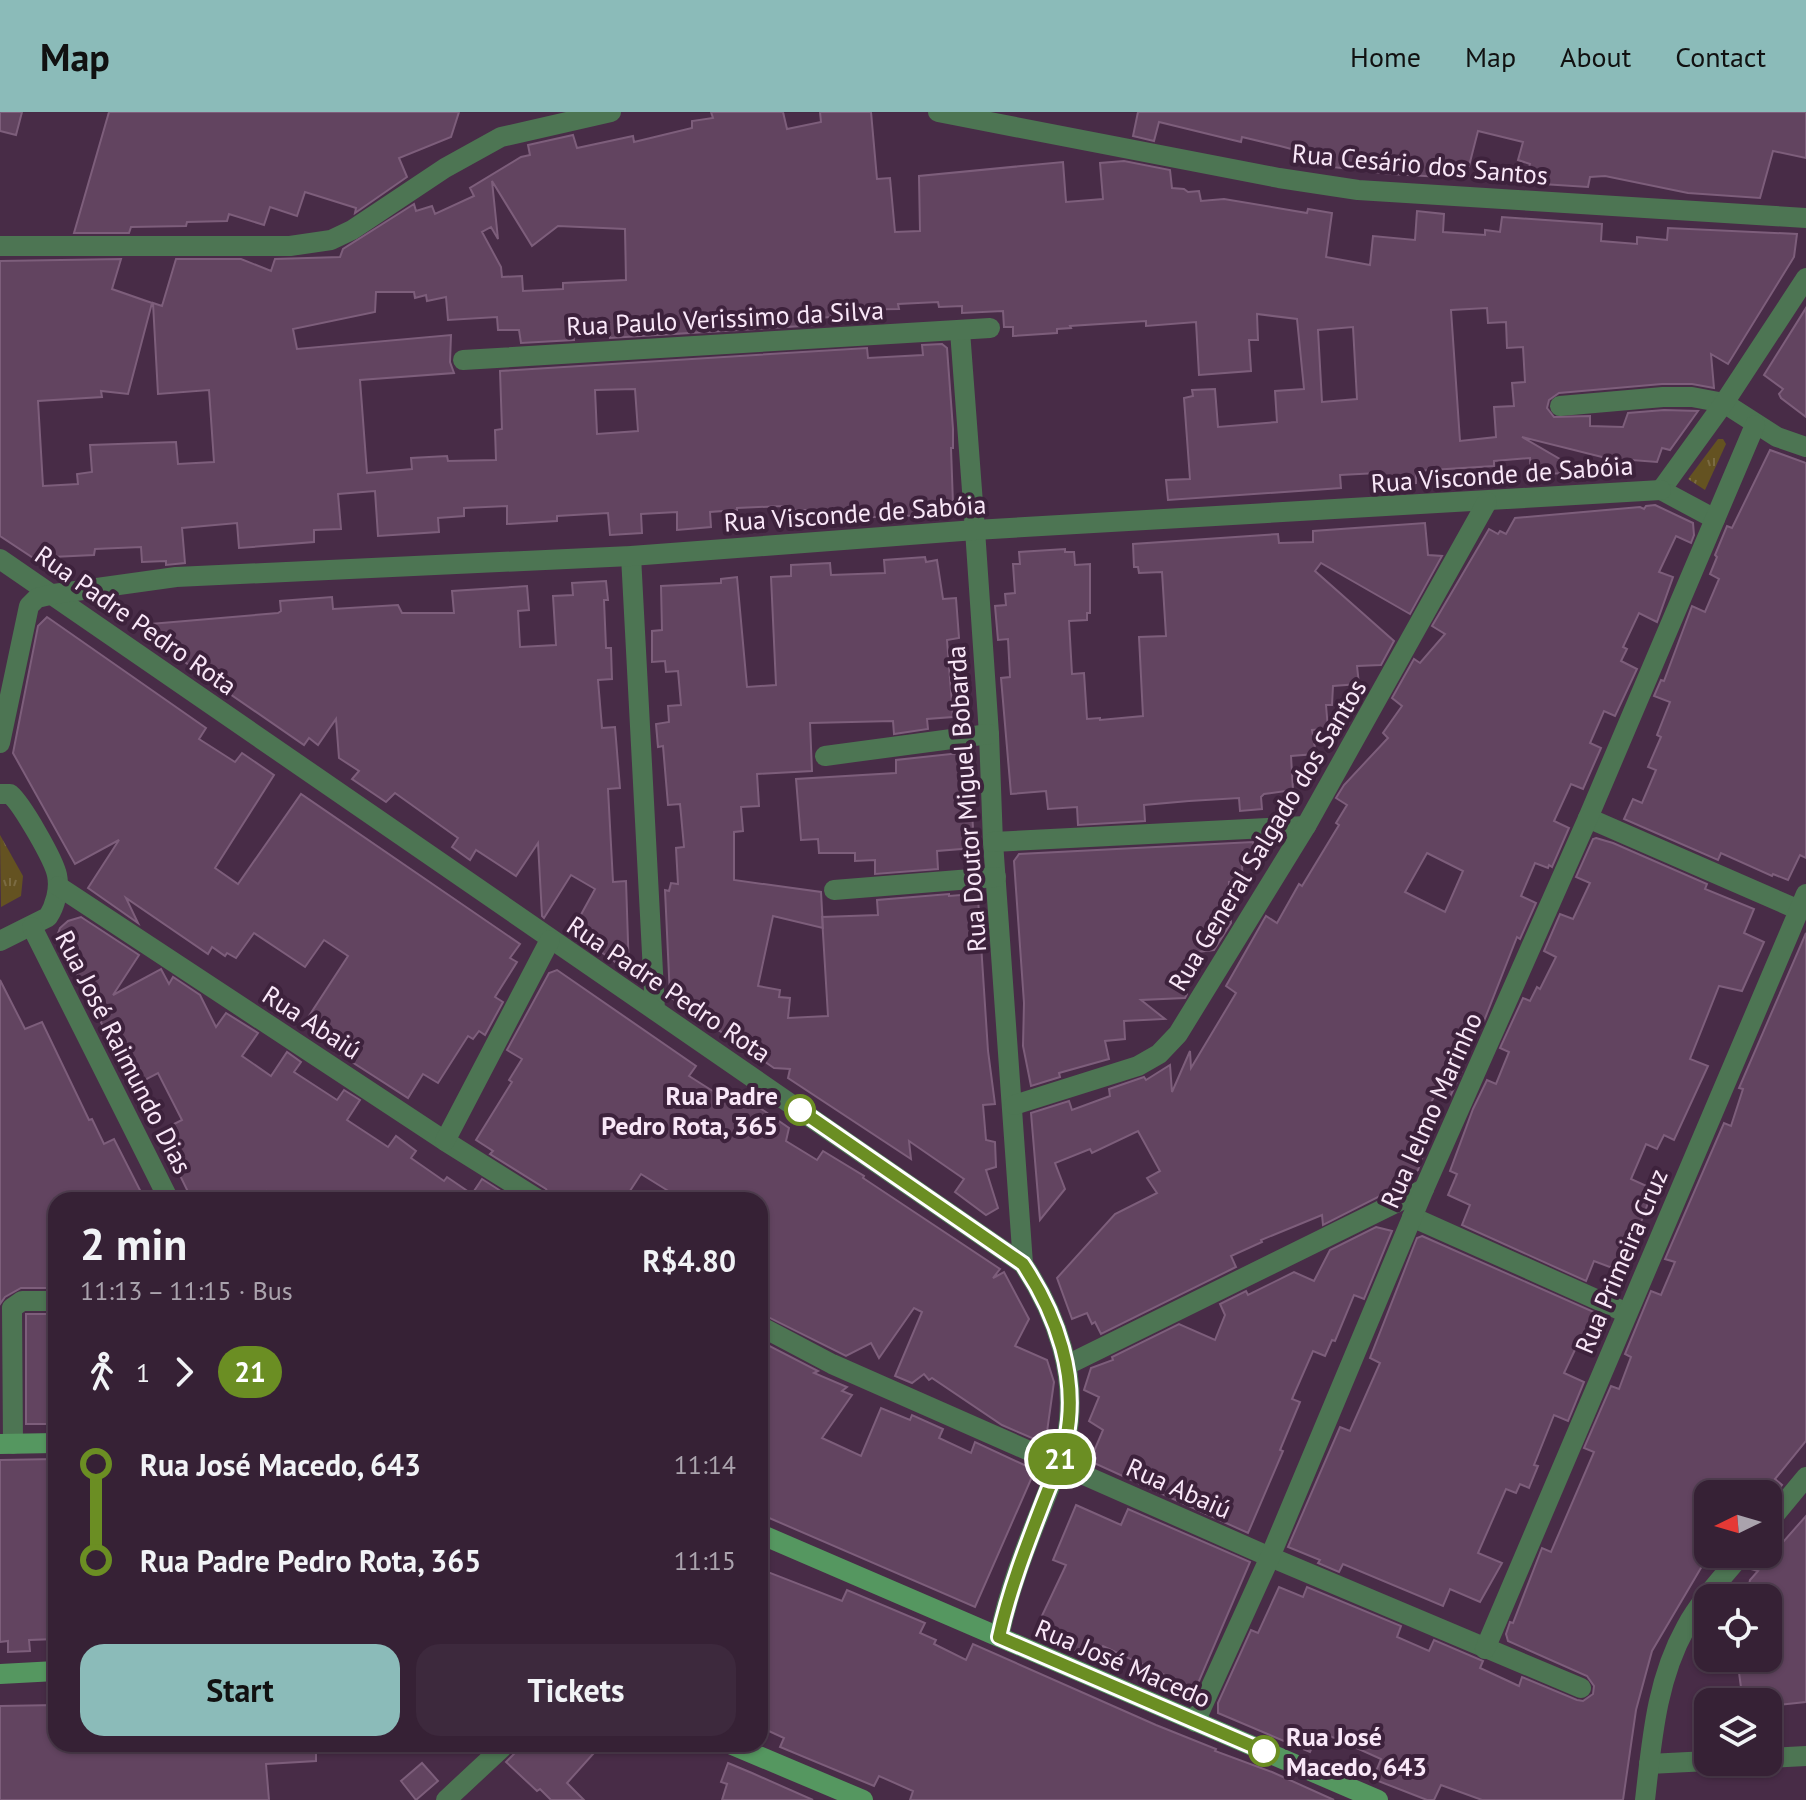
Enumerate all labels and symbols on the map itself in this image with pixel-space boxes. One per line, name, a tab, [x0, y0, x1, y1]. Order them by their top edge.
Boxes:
street label: Rua Cesário dos Santos	[1291, 136, 1549, 192]
street label: Rua Paulo Verissimo da Silva	[565, 293, 885, 343]
street label: Rua Visconde de Sabóia	[1370, 448, 1634, 500]
street label: Rua Visconde de Sabóia	[723, 487, 987, 539]
street label: Rua Padre Pedro Rota	[29, 538, 243, 702]
street label: Rua Doutor Miguel Bobarda	[939, 645, 993, 953]
street label: Rua General Salgado dos Santos	[1161, 673, 1373, 997]
street label: Rua Padre Pedro Rota	[561, 909, 777, 1069]
street label: Rua José Raimundo Dias	[48, 925, 200, 1179]
street label: Rua Abaiú	[256, 978, 368, 1066]
street label: Rua Ielmo Marinho	[1373, 1007, 1489, 1213]
place label: Rua Padre Pedro Rota, 365	[601, 1079, 778, 1142]
marker: Rua Padre Pedro Rota, 365	[785, 1095, 815, 1125]
street label: Rua Primeira Cruz	[1567, 1164, 1675, 1358]
line badge: 21	[1024, 1433, 1096, 1485]
street label: Rua Abaiú	[1121, 1450, 1237, 1526]
north arrow	[1694, 1480, 1782, 1568]
street label: Rua José Macedo	[1030, 1611, 1216, 1715]
place label: Rua José Macedo, 643	[1286, 1720, 1427, 1783]
marker: Rua José Macedo, 643	[1249, 1736, 1279, 1766]

